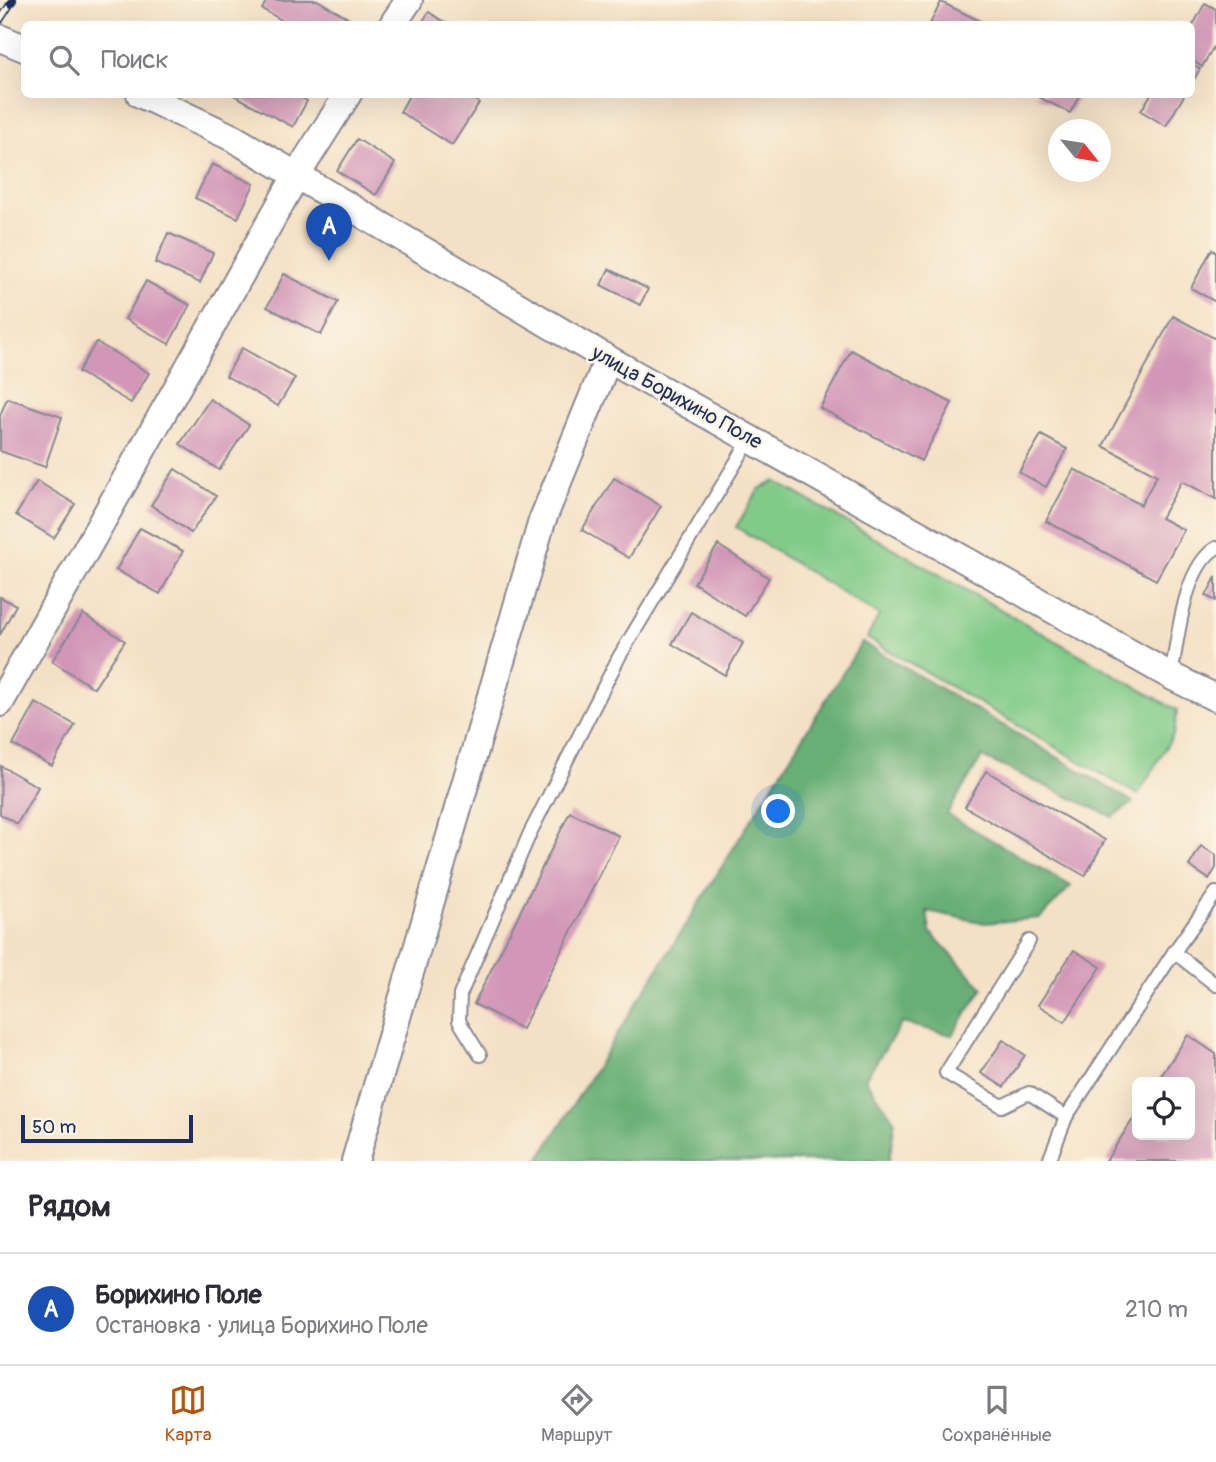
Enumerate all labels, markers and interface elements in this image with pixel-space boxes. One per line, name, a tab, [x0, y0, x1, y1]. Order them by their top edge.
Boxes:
search box	[21, 21, 1195, 98]
icon: search	[45, 41, 83, 79]
text: Поиск	[101, 44, 169, 76]
north arrow	[1048, 119, 1111, 182]
pin: A	[306, 203, 352, 261]
street label: улица Борихино Поле	[586, 339, 768, 456]
your location	[761, 794, 795, 828]
map controls	[1132, 1077, 1195, 1140]
button: locate	[1132, 1077, 1195, 1140]
scale bar	[21, 1112, 192, 1144]
text: 50 m	[32, 1115, 76, 1139]
text: Рядом	[28, 1188, 111, 1225]
text: Борихино Поле	[95, 1279, 262, 1311]
text: A	[44, 1295, 58, 1324]
text: 210 m	[1125, 1295, 1188, 1324]
text: Остановка · улица Борихино Поле	[95, 1311, 428, 1340]
tab: Карта	[165, 1381, 212, 1447]
tab: Маршрут	[541, 1381, 613, 1447]
tab: Сохранённые	[942, 1381, 1051, 1447]

